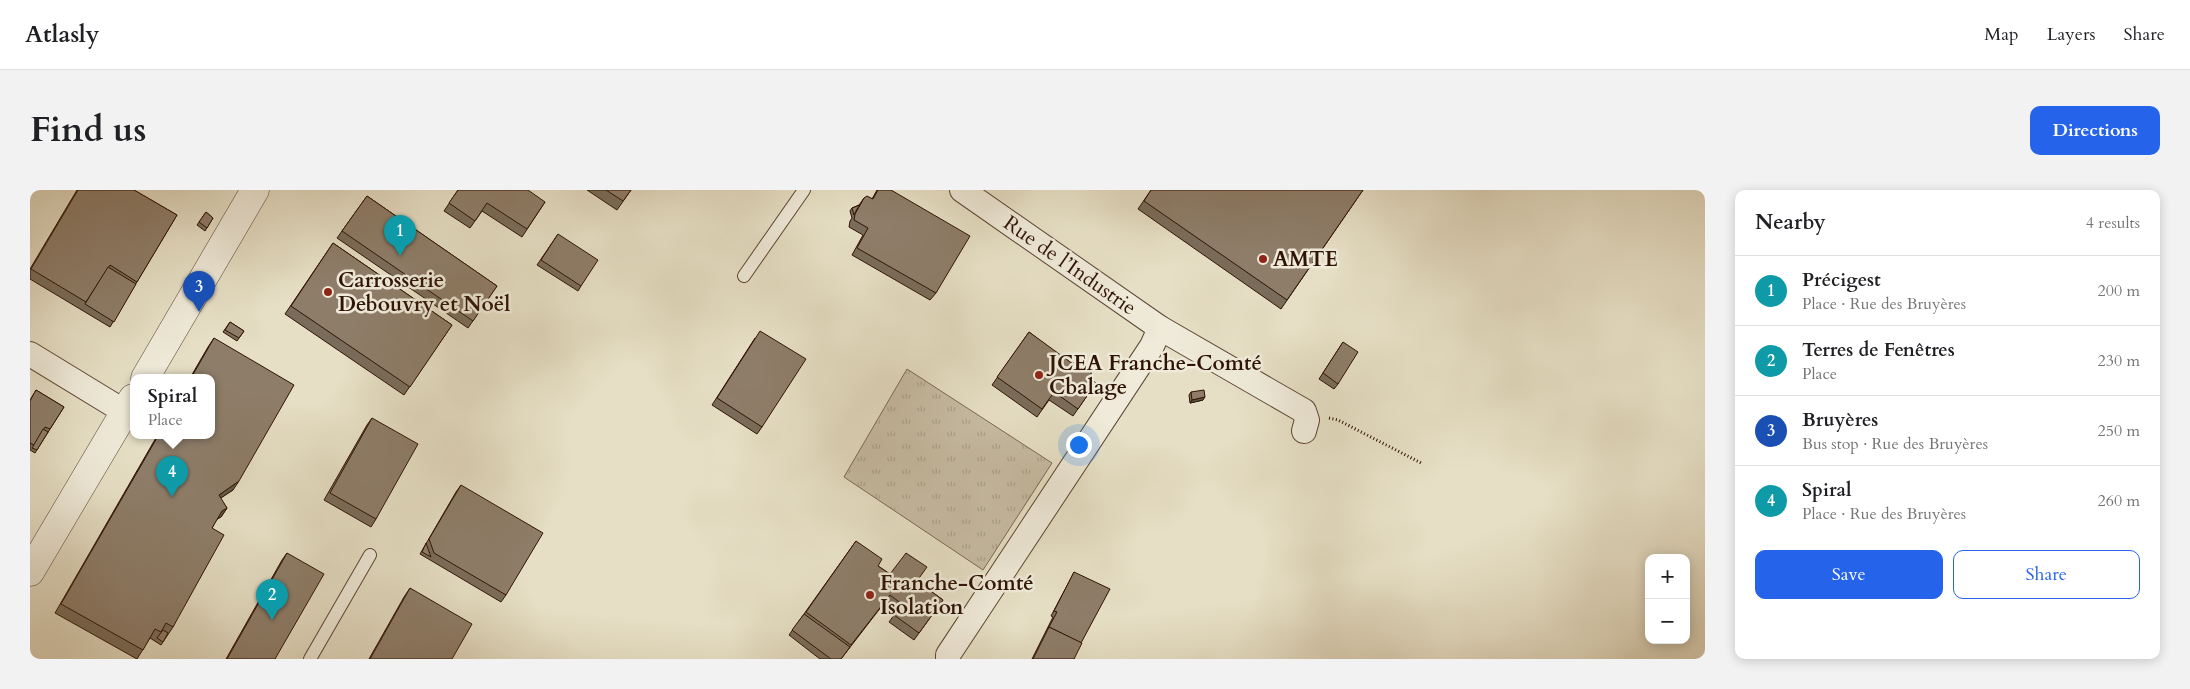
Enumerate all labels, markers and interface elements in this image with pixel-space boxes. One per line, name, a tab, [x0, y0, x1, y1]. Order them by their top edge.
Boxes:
text: Atlasly	[25, 18, 99, 51]
text: Map	[1984, 22, 2019, 47]
text: Layers	[2047, 22, 2096, 47]
text: Share	[2124, 22, 2165, 47]
text: Find us	[30, 106, 146, 154]
button: Directions	[2030, 106, 2160, 155]
text: Nearby	[1755, 208, 1826, 237]
street label: Rue de l’Industrie	[997, 209, 1142, 322]
text: 4 results	[2086, 212, 2140, 234]
pin: 1	[384, 215, 416, 256]
place label: AMTE	[1273, 245, 1338, 274]
marker: AMTE	[1257, 253, 1269, 265]
place label: Carrosserie Debouvry et Noël	[338, 266, 510, 319]
text: Précigest	[1802, 267, 1881, 293]
pin: 3	[183, 271, 215, 312]
text: 1	[1767, 280, 1775, 302]
text: 200 m	[2098, 280, 2140, 302]
marker: Carrosserie Debouvry et Noël	[322, 286, 334, 298]
text: Place · Rue des Bruyères	[1802, 293, 1966, 315]
text: Terres de Fenêtres	[1802, 337, 1955, 363]
place label: JCEA Franche-Comté Cbalage	[1046, 349, 1262, 402]
text: 2	[1767, 350, 1775, 372]
text: 230 m	[2098, 350, 2140, 372]
text: Place	[1802, 363, 1837, 385]
marker: JCEA Franche-Comté Cbalage	[1033, 369, 1045, 381]
popup	[130, 374, 215, 439]
text: Spiral	[148, 383, 197, 409]
text: Bruyères	[1802, 407, 1878, 433]
text: Place	[148, 409, 183, 431]
text: 3	[1767, 420, 1775, 442]
text: 250 m	[2098, 420, 2140, 442]
your location	[1066, 432, 1092, 458]
text: Bus stop · Rue des Bruyères	[1802, 433, 1988, 455]
pin: 4	[156, 456, 188, 497]
text: Spiral	[1802, 477, 1852, 503]
text: 4	[1767, 490, 1775, 512]
text: 260 m	[2098, 490, 2140, 512]
text: Place · Rue des Bruyères	[1802, 503, 1966, 525]
button: Save	[1755, 550, 1943, 599]
button: Share	[1953, 550, 2140, 599]
map controls	[1645, 554, 1690, 644]
button: +	[1645, 554, 1690, 599]
place label: Franche-Comté Isolation	[880, 569, 1034, 622]
pin: 2	[256, 579, 288, 620]
marker: Franche-Comté Isolation	[864, 589, 876, 601]
button: −	[1645, 599, 1690, 644]

